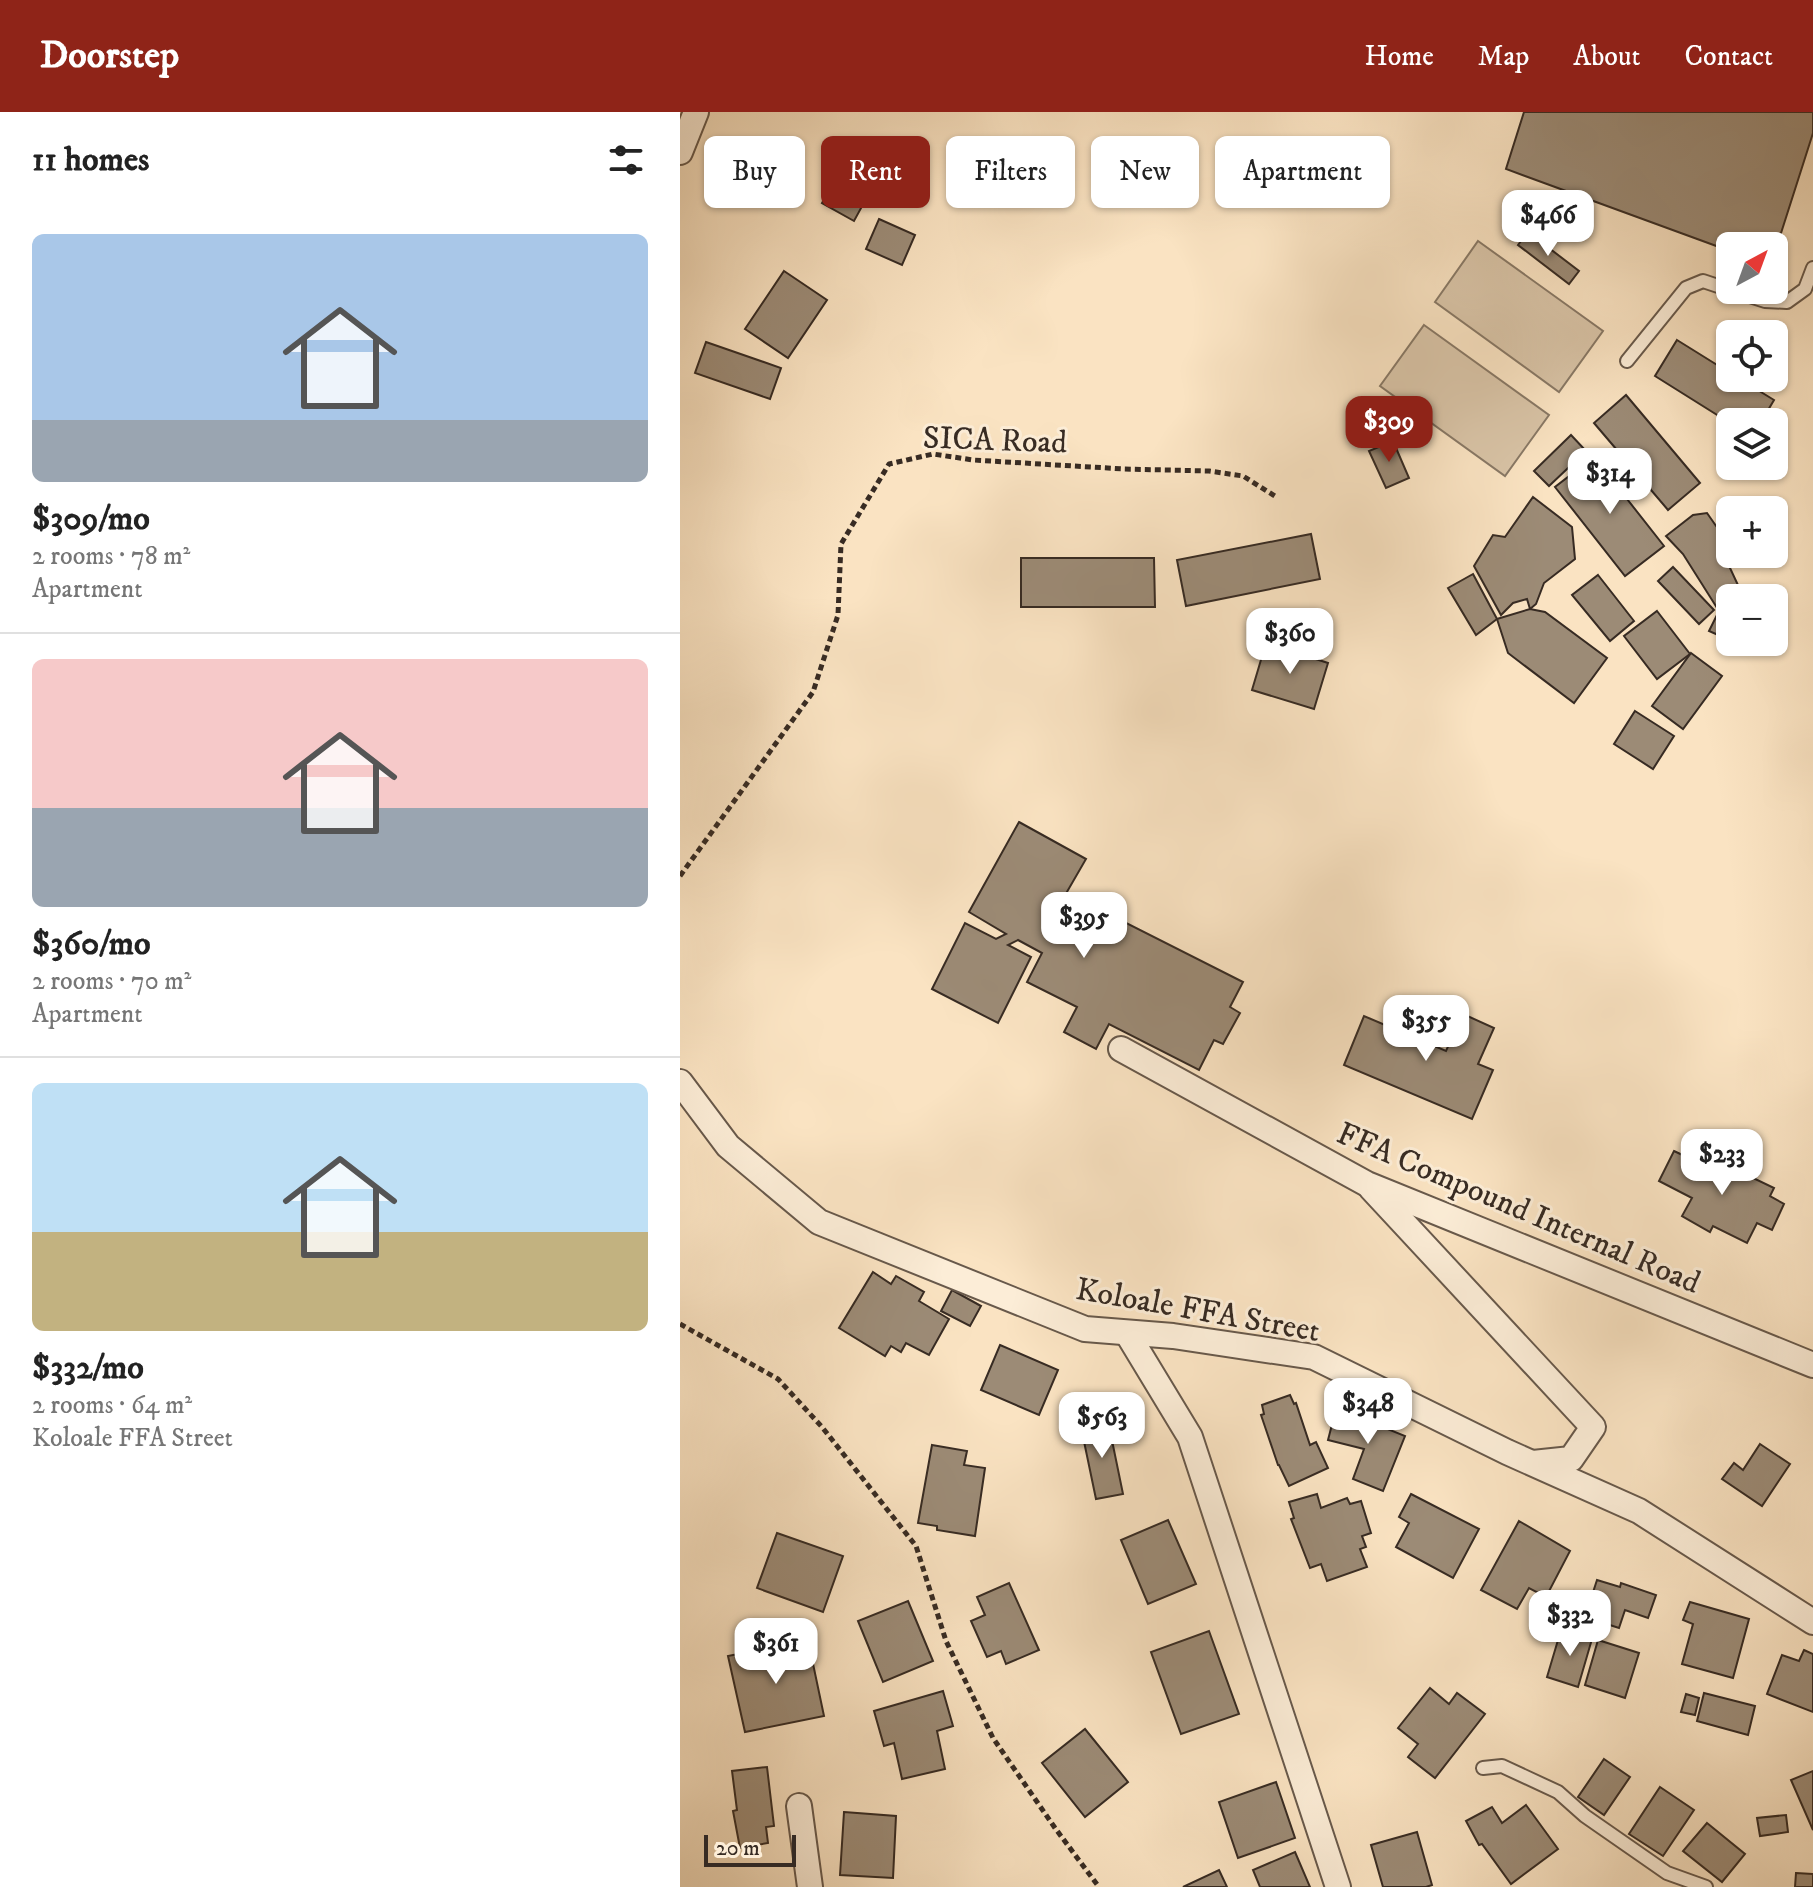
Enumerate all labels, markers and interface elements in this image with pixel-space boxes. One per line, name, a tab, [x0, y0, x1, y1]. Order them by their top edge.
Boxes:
text: Doorstep	[40, 32, 179, 80]
text: Home	[1365, 39, 1434, 74]
text: Map	[1478, 39, 1529, 74]
text: About	[1573, 39, 1640, 74]
text: Contact	[1684, 39, 1773, 74]
chip: Buy	[704, 136, 805, 208]
chip: Rent	[821, 136, 930, 208]
chip: Filters	[946, 136, 1075, 208]
chip: New	[1091, 136, 1199, 208]
chip: Apartment	[1215, 136, 1390, 208]
icon: filters	[604, 138, 648, 182]
text: 11 homes	[32, 139, 149, 181]
pin: $466	[1501, 190, 1595, 258]
text: $466	[1520, 199, 1576, 232]
north arrow	[1716, 232, 1788, 304]
map controls	[1716, 232, 1788, 656]
icon: home	[268, 286, 412, 430]
button: locate	[1716, 320, 1788, 392]
pin: $309	[1342, 396, 1436, 464]
text: $309	[1364, 405, 1414, 438]
button: layers	[1716, 408, 1788, 480]
street label: SICA Road	[922, 418, 1068, 464]
pin: $314	[1563, 448, 1657, 516]
text: $314	[1586, 457, 1634, 490]
button: +	[1716, 496, 1788, 568]
text: $309/mo	[32, 498, 150, 540]
text: 2 rooms · 78 m²	[32, 540, 190, 573]
text: Apartment	[32, 573, 143, 606]
button: −	[1716, 584, 1788, 656]
pin: $360	[1243, 608, 1337, 676]
text: $360	[1264, 617, 1316, 650]
icon: home	[268, 711, 412, 855]
pin: $395	[1037, 892, 1131, 960]
text: $395	[1059, 901, 1109, 934]
text: $360/mo	[32, 923, 150, 965]
text: 2 rooms · 70 m²	[32, 965, 191, 998]
pin: $355	[1379, 995, 1473, 1063]
text: Apartment	[32, 998, 143, 1031]
text: $355	[1401, 1004, 1451, 1037]
street label: FFA Compound Internal Road	[1330, 1114, 1706, 1304]
pin: $233	[1675, 1129, 1769, 1197]
icon: home	[268, 1135, 412, 1279]
text: $233	[1699, 1138, 1745, 1171]
street label: Koloale FFA Street	[1072, 1270, 1323, 1352]
text: $332/mo	[32, 1347, 144, 1389]
pin: $348	[1321, 1378, 1415, 1446]
text: $348	[1342, 1387, 1394, 1420]
text: 2 rooms · 64 m²	[32, 1389, 192, 1422]
pin: $563	[1055, 1392, 1149, 1460]
text: $563	[1077, 1401, 1127, 1434]
text: Koloale FFA Street	[32, 1422, 233, 1455]
pin: $332	[1523, 1590, 1617, 1658]
text: $332	[1547, 1599, 1593, 1632]
pin: $361	[729, 1618, 823, 1686]
text: $361	[753, 1627, 799, 1660]
scale bar	[704, 1831, 796, 1867]
text: 20 m	[716, 1835, 760, 1862]

